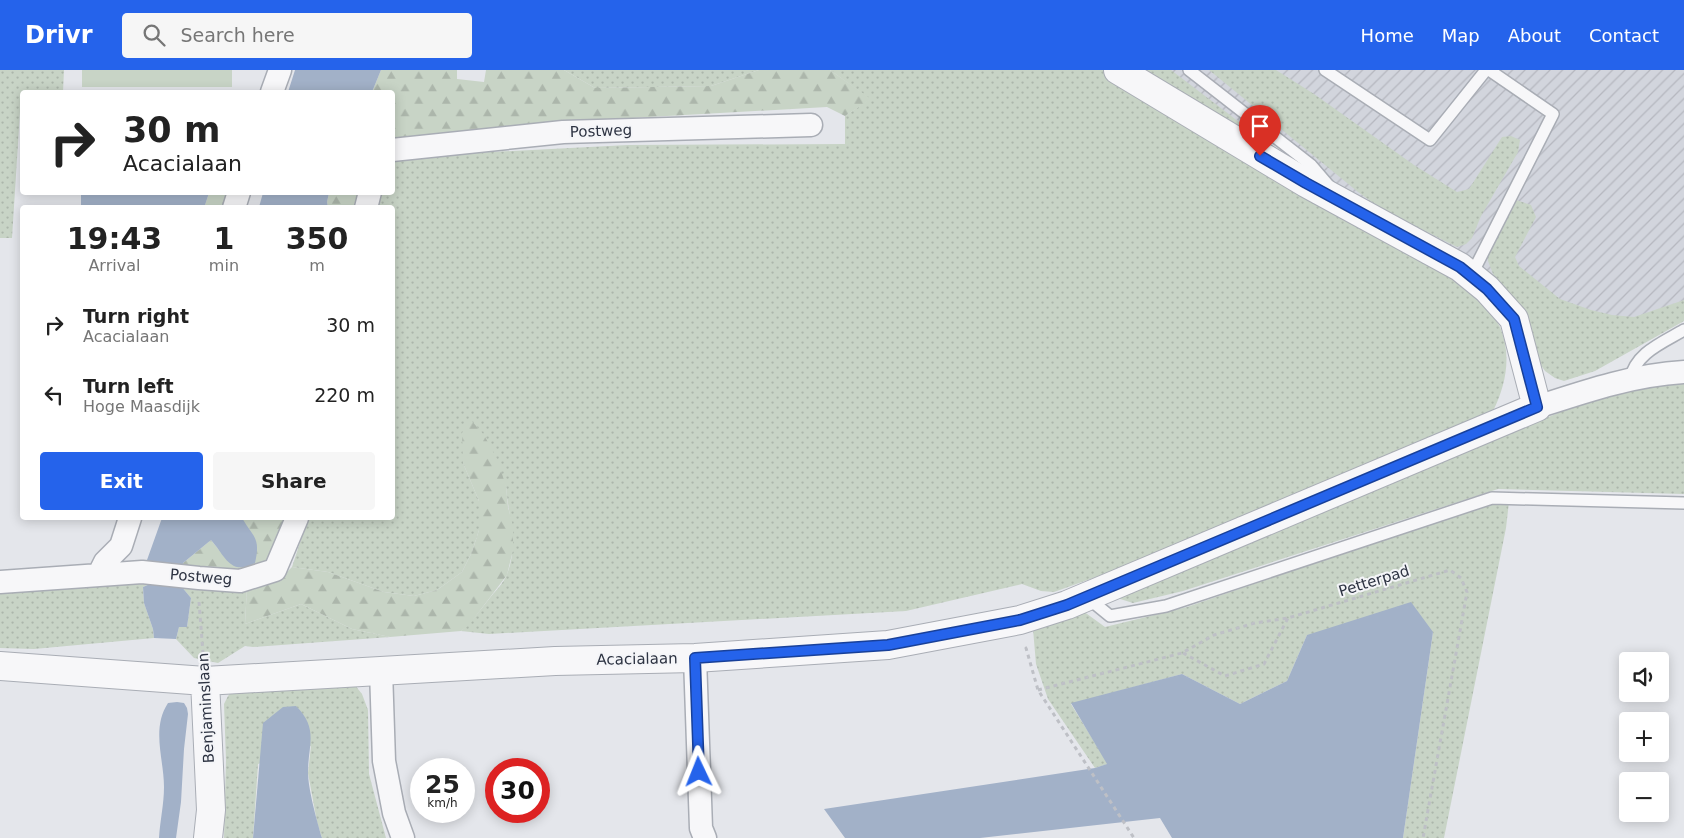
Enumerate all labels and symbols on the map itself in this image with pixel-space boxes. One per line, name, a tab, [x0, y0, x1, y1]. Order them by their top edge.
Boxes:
pin	[1239, 105, 1281, 156]
street label: Postweg	[570, 121, 632, 141]
street label: Petterpad	[1336, 562, 1412, 600]
street label: Postweg	[169, 565, 233, 589]
street label: Acacialaan	[596, 649, 678, 669]
street label: Benjaminslaan	[194, 652, 218, 764]
position arrow	[672, 745, 724, 797]
speed limit sign: 30	[485, 758, 550, 823]

